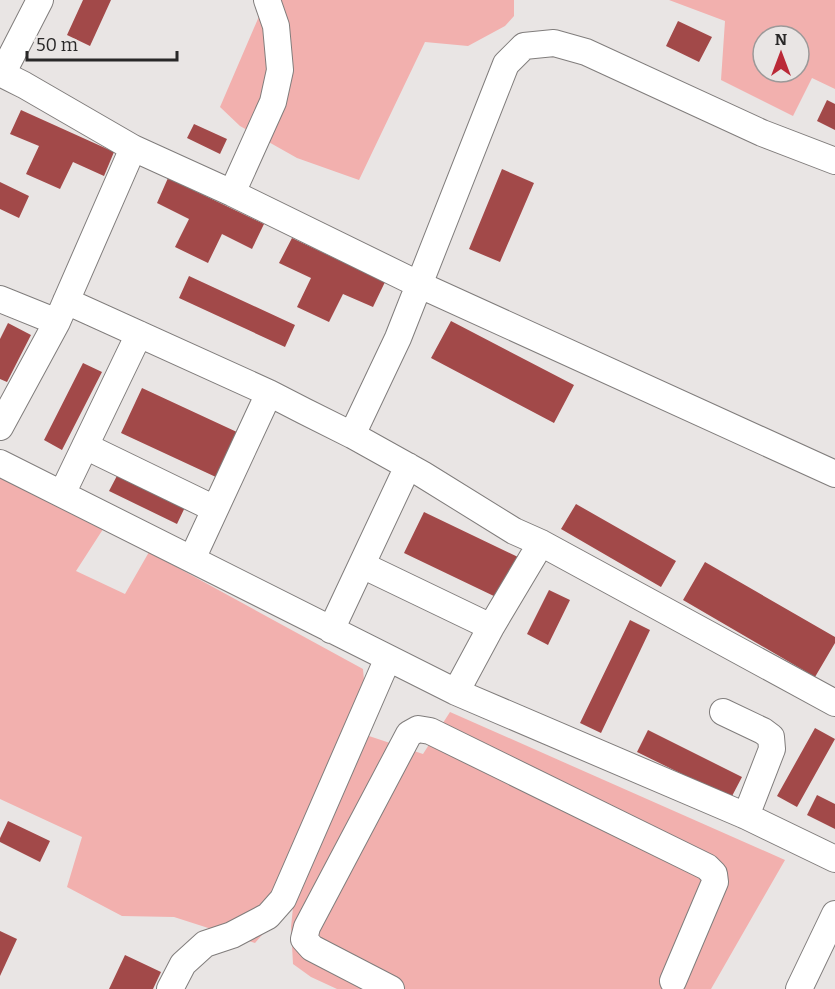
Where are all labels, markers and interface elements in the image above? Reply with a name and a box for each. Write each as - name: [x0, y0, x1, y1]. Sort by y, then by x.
- scale bar: [27, 24, 177, 62]
- north arrow: [751, 24, 811, 84]
- text: N: [775, 30, 787, 49]
- text: 50 m: [36, 34, 78, 56]

